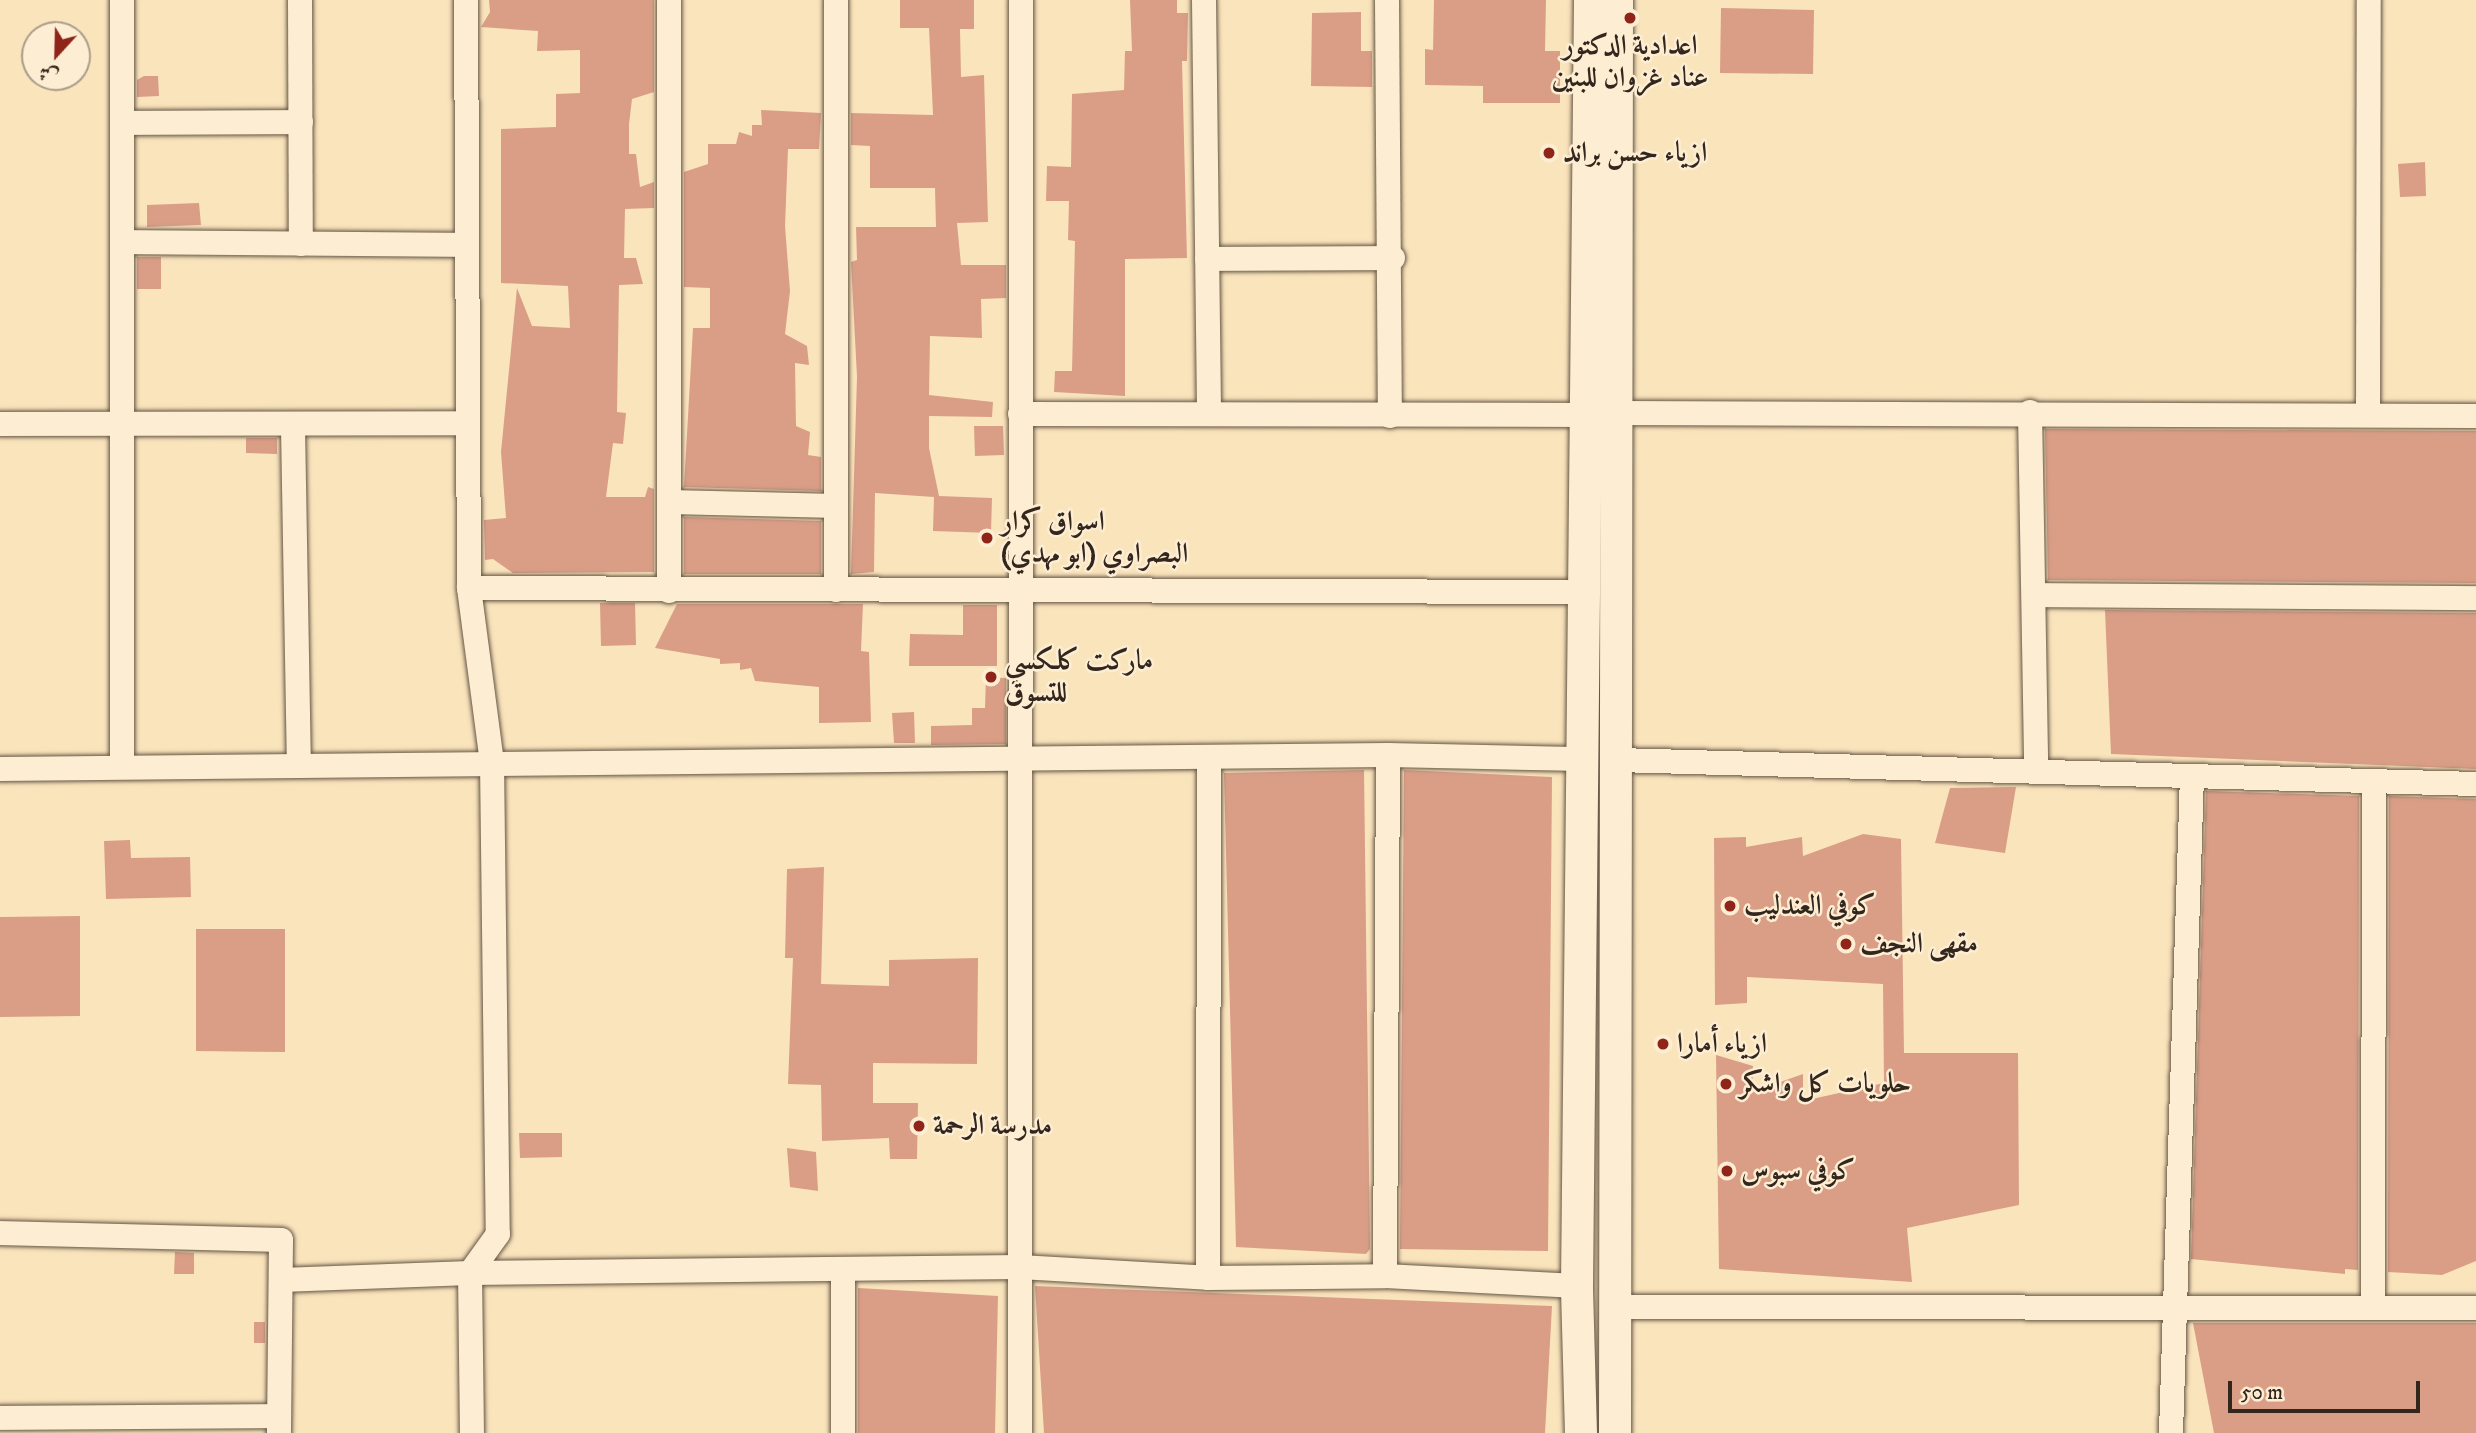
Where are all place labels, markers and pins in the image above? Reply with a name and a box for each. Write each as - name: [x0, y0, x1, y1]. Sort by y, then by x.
- marker: اعدادية الدكتور عناد غزوان للبنين: [1622, 10, 1638, 26]
- place label: اعدادية الدكتور عناد غزوان للبنين: [1552, 29, 1708, 95]
- place label: ازياء حسن براند: [1563, 136, 1707, 170]
- marker: ازياء حسن براند: [1541, 145, 1557, 161]
- place label: اسواق كرار البصراوي (ابو مهدي): [1001, 505, 1188, 571]
- marker: اسواق كرار البصراوي (ابو مهدي): [979, 530, 995, 546]
- place label: ماركت كلكسي للتسوق: [1005, 644, 1153, 710]
- marker: ماركت كلكسي للتسوق: [983, 669, 999, 685]
- place label: كوفي العندليب: [1744, 889, 1876, 923]
- marker: كوفي العندليب: [1722, 898, 1738, 914]
- place label: مقهى النجف: [1860, 927, 1978, 961]
- marker: مقهى النجف: [1838, 936, 1854, 952]
- place label: ازياء أمارا: [1677, 1027, 1767, 1061]
- marker: ازياء أمارا: [1655, 1036, 1671, 1052]
- place label: حلويات كل واشكر: [1740, 1067, 1911, 1101]
- marker: حلويات كل واشكر: [1718, 1076, 1734, 1092]
- place label: مدرسة الرحمة: [933, 1109, 1052, 1143]
- marker: مدرسة الرحمة: [911, 1118, 927, 1134]
- place label: كوفي سبوس: [1741, 1154, 1855, 1188]
- marker: كوفي سبوس: [1719, 1163, 1735, 1179]

